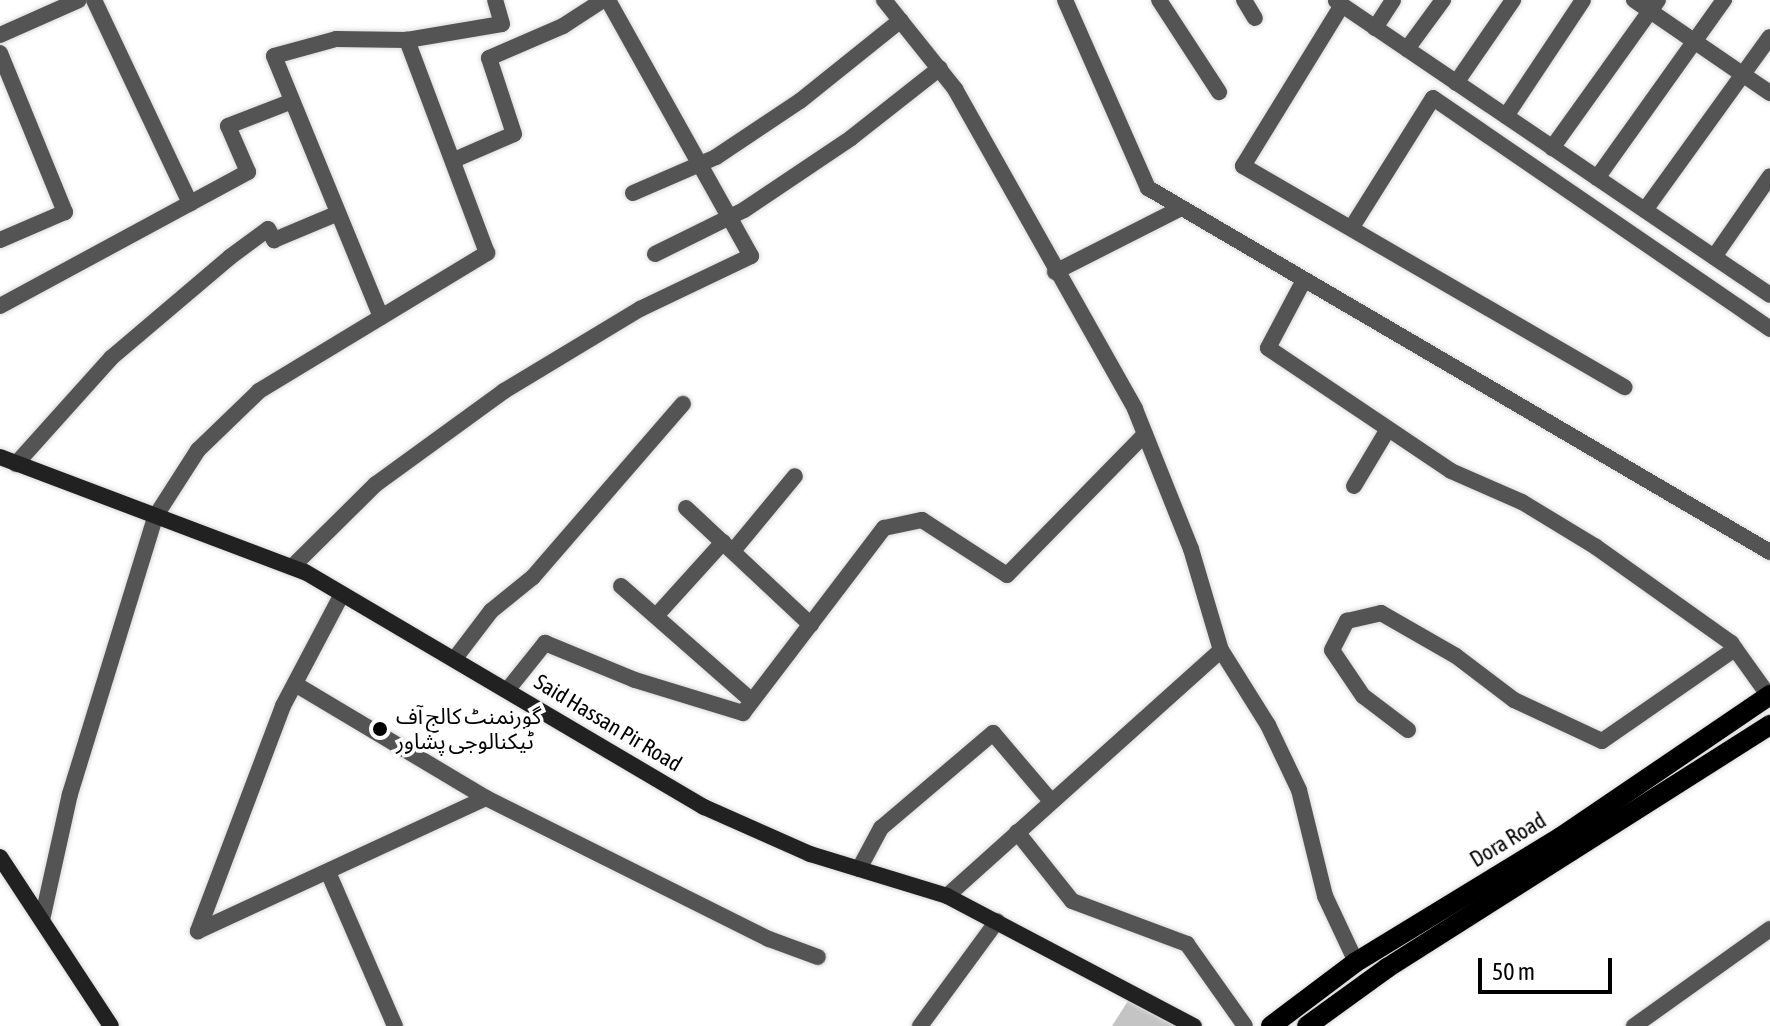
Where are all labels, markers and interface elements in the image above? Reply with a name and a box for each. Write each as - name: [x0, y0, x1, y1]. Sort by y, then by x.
- street label: Said Hassan Pir Road: [529, 669, 687, 777]
- place label: گورنمنٹ کالج آف ٹیکنالوجی پشاور: [396, 703, 541, 754]
- marker: گورنمنٹ کالج آف ٹیکنالوجی پشاور: [371, 720, 389, 738]
- street label: Dora Road: [1465, 807, 1551, 873]
- scale bar: [1482, 942, 1616, 992]
- text: 50 m: [1492, 958, 1535, 985]

